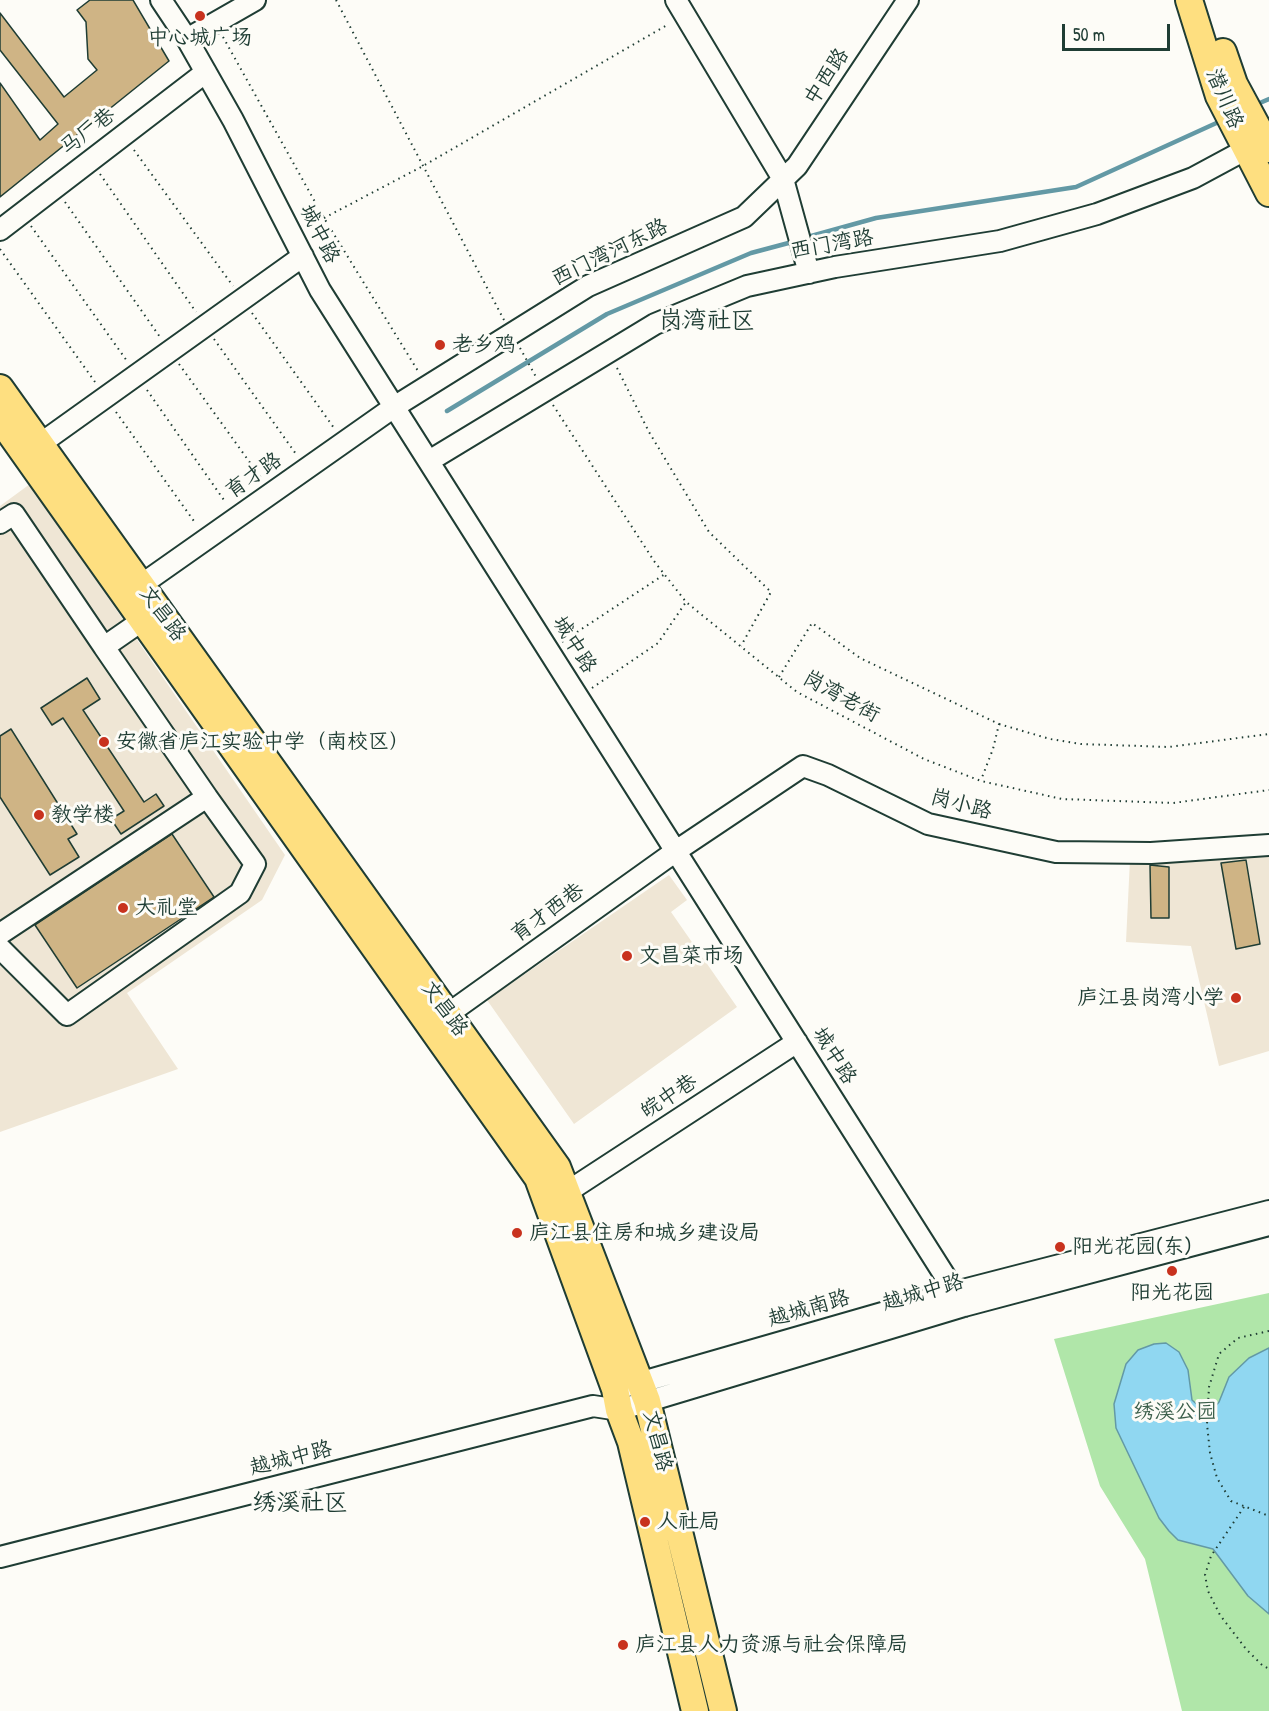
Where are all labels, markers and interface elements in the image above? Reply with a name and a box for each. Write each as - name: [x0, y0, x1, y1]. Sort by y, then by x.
- marker: 中心城广场: [193, 9, 207, 23]
- scale bar: [1065, 12, 1173, 50]
- text: 50 m: [1073, 22, 1105, 47]
- place label: 中心城广场: [148, 25, 252, 51]
- street label: 中西路: [799, 44, 855, 110]
- street label: 潜川路: [1200, 65, 1248, 133]
- street label: 马厂巷: [55, 103, 121, 161]
- street label: 城中路: [293, 200, 345, 268]
- street label: 西门湾河东路: [548, 214, 672, 292]
- street label: 西门湾路: [788, 225, 876, 265]
- district label: 岗湾社区: [659, 308, 755, 336]
- place label: 老乡鸡: [452, 332, 515, 358]
- marker: 老乡鸡: [433, 338, 447, 352]
- street label: 育才路: [221, 448, 287, 504]
- street label: 文昌路: [133, 581, 191, 647]
- street label: 城中路: [547, 612, 601, 678]
- street label: 岗湾老街: [798, 666, 884, 728]
- place label: 安徽省庐江实验中学（南校区）: [116, 729, 410, 755]
- marker: 安徽省庐江实验中学（南校区）: [97, 735, 111, 749]
- street label: 岗小路: [927, 785, 995, 825]
- place label: 教学楼: [51, 802, 114, 828]
- marker: 教学楼: [32, 808, 46, 822]
- street label: 育才西巷: [507, 878, 589, 948]
- place label: 大礼堂: [135, 895, 198, 921]
- marker: 大礼堂: [116, 901, 130, 915]
- place label: 文昌菜市场: [639, 943, 744, 969]
- marker: 文昌菜市场: [620, 949, 634, 963]
- street label: 文昌路: [415, 976, 473, 1042]
- place label: 庐江县岗湾小学: [1077, 985, 1224, 1011]
- marker: 庐江县岗湾小学: [1229, 991, 1243, 1005]
- street label: 城中路: [807, 1023, 861, 1089]
- street label: 皖中巷: [636, 1069, 702, 1125]
- place label: 庐江县住房和城乡建设局: [529, 1220, 760, 1246]
- marker: 庐江县住房和城乡建设局: [510, 1226, 524, 1240]
- place label: 阳光花园(东): [1072, 1234, 1192, 1260]
- marker: 阳光花园(东): [1053, 1240, 1067, 1254]
- marker: 阳光花园: [1165, 1264, 1179, 1278]
- street label: 越城中路: [879, 1269, 967, 1317]
- place label: 阳光花园: [1130, 1280, 1214, 1306]
- street label: 越城南路: [765, 1285, 853, 1333]
- park label: 绣溪公园: [1133, 1399, 1217, 1425]
- street label: 文昌路: [637, 1407, 677, 1475]
- street label: 越城中路: [247, 1437, 335, 1481]
- district label: 绣溪社区: [252, 1490, 348, 1518]
- place label: 人社局: [657, 1509, 720, 1535]
- marker: 人社局: [638, 1515, 652, 1529]
- place label: 庐江县人力资源与社会保障局: [635, 1632, 908, 1658]
- marker: 庐江县人力资源与社会保障局: [616, 1638, 630, 1652]

